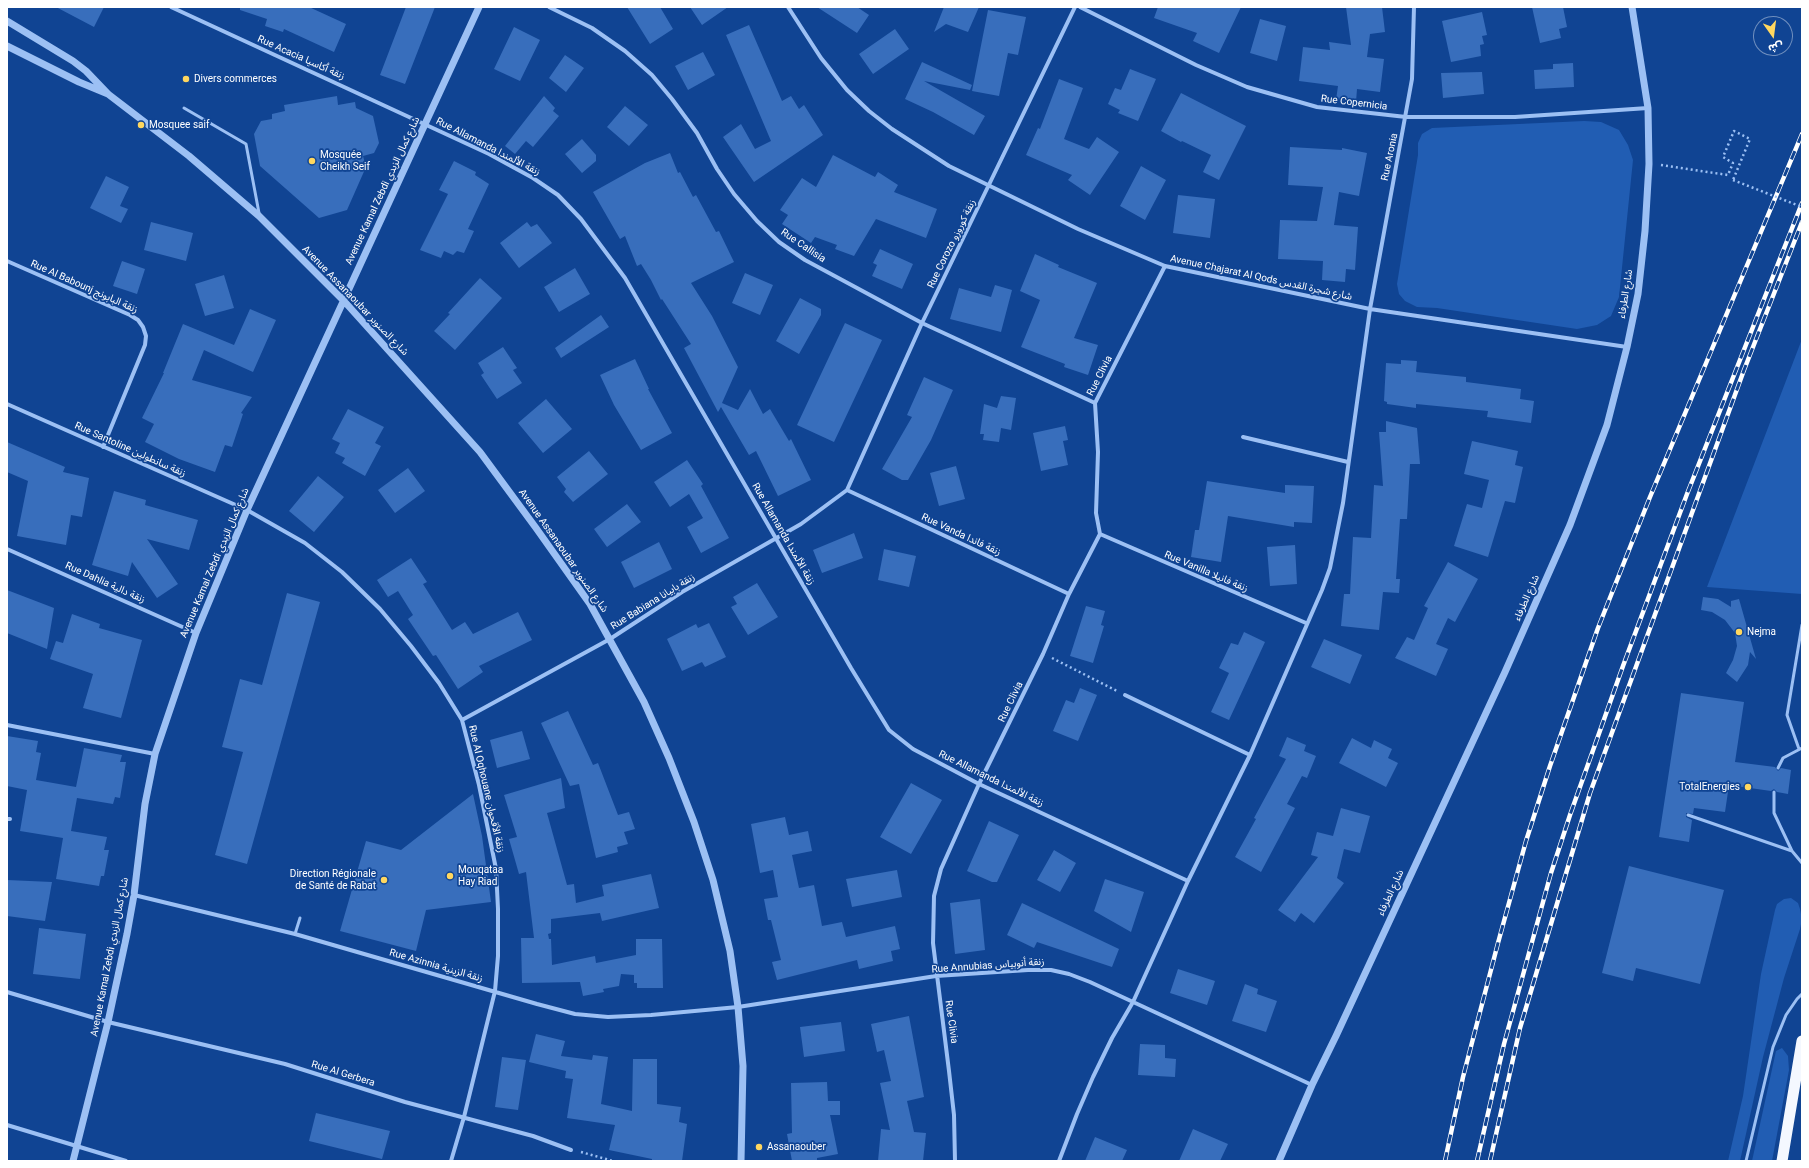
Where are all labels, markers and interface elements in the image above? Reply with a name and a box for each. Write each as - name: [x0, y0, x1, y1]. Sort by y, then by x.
- north arrow: [1753, 16, 1793, 56]
- street label: Rue Acacia زنقة أكاسيا: [255, 33, 347, 83]
- text: ش: [1767, 39, 1785, 55]
- place label: Divers commerces: [194, 73, 277, 85]
- marker: Divers commerces: [181, 74, 191, 84]
- street label: Rue Copernicia: [1320, 93, 1388, 113]
- street label: Avenue Kamal Zebdi شارع كمال الزبدي: [343, 115, 423, 267]
- street label: Rue Allamanda زنقة الألمندا: [434, 115, 542, 179]
- place label: Mosquee saif: [149, 119, 209, 131]
- marker: Mosquee saif: [136, 120, 146, 130]
- street label: Rue Aronia: [1379, 132, 1401, 182]
- place label: Mosquée Cheikh Seif: [320, 149, 370, 172]
- marker: Mosquée Cheikh Seif: [307, 156, 317, 166]
- street label: Rue Corozo زنقة كوروزو: [925, 198, 979, 290]
- street label: Rue Callisia: [778, 227, 828, 265]
- street label: Avenue Assanaoubar شارع الصنوبر: [299, 244, 411, 358]
- street label: Avenue Chajarat Al Qods شارع شجرة القدس: [1169, 253, 1353, 303]
- street label: Rue Al Babounj زنقة البابونج: [29, 258, 139, 316]
- street label: شارع الطرفاء: [1616, 269, 1636, 319]
- street label: Rue Clivia: [1085, 354, 1115, 398]
- street label: Rue Santoline زنقة سانطولين: [72, 420, 188, 480]
- street label: Rue Allamanda زنقة الألمندا: [749, 481, 817, 587]
- street label: Avenue Kamal Zebdi شارع كمال الزبدي: [178, 486, 252, 640]
- street label: Avenue Assanaoubar شارع الصنوبر: [516, 487, 610, 615]
- street label: Rue Vanda زنقة فاندا: [919, 511, 1003, 559]
- street label: Rue Vanilla زنقة فانيلا: [1162, 549, 1250, 595]
- street label: Rue Dahlia زنقة دالية: [63, 560, 147, 606]
- street label: Rue Babiana زنقة بابيانا: [609, 571, 697, 633]
- street label: شارع الطرفاء: [1512, 573, 1542, 623]
- place label: Nejma: [1747, 626, 1776, 638]
- marker: Nejma: [1734, 627, 1744, 637]
- street label: Rue Clivia: [996, 680, 1026, 724]
- street label: Rue Al Oqhouane زنقة الأقحوان: [466, 724, 506, 854]
- street label: Rue Allamanda زنقة الألمندا: [936, 748, 1046, 810]
- place label: TotalEnergies: [1679, 781, 1740, 793]
- marker: TotalEnergies: [1743, 782, 1753, 792]
- place label: Mouqataa Hay Riad: [458, 864, 503, 888]
- place label: Direction Régionale de Santé de Rabat: [290, 868, 376, 892]
- street label: شارع الطرفاء: [1375, 868, 1407, 918]
- marker: Mouqataa Hay Riad: [445, 871, 455, 881]
- marker: Direction Régionale de Santé de Rabat: [379, 875, 389, 885]
- street label: Avenue Kamal Zebdi شارع كمال الزبدي: [89, 876, 131, 1038]
- street label: Rue Azinnia زنقة الزينية: [388, 947, 484, 985]
- street label: Rue Annubias زنقة أنوبياس: [931, 956, 1045, 976]
- street label: Rue Clivia: [942, 1000, 960, 1044]
- street label: Rue Al Gerbera: [310, 1059, 376, 1089]
- place label: Assanaouber: [767, 1141, 826, 1153]
- marker: Assanaouber: [754, 1142, 764, 1152]

